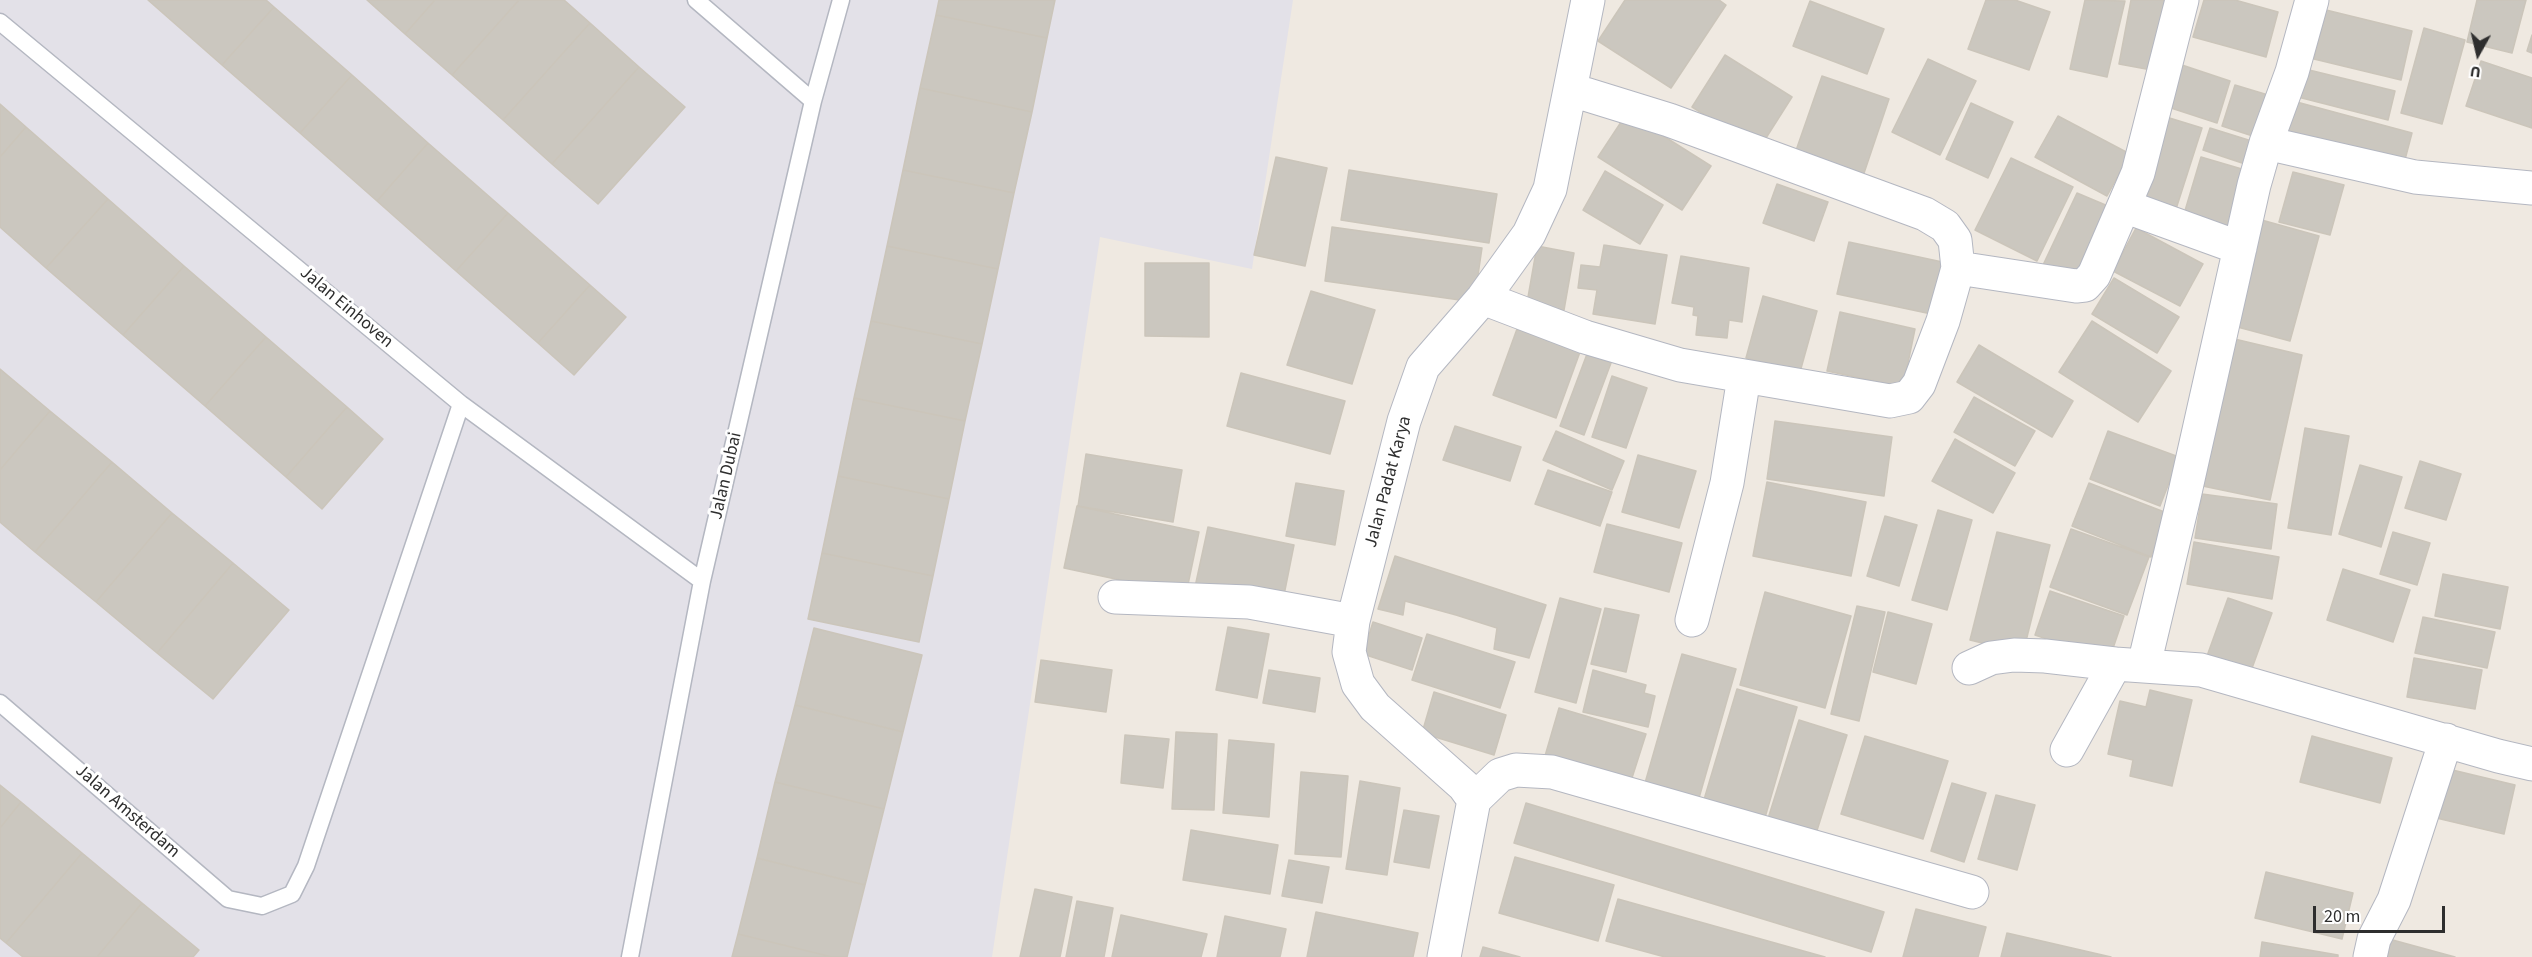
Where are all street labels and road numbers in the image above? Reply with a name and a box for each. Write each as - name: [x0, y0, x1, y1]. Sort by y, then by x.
- street label: Jalan Einhoven: [295, 263, 397, 353]
- street label: Jalan Padat Karya: [1361, 414, 1417, 550]
- street label: Jalan Dubai: [706, 430, 748, 522]
- street label: Jalan Amsterdam: [70, 761, 184, 863]

